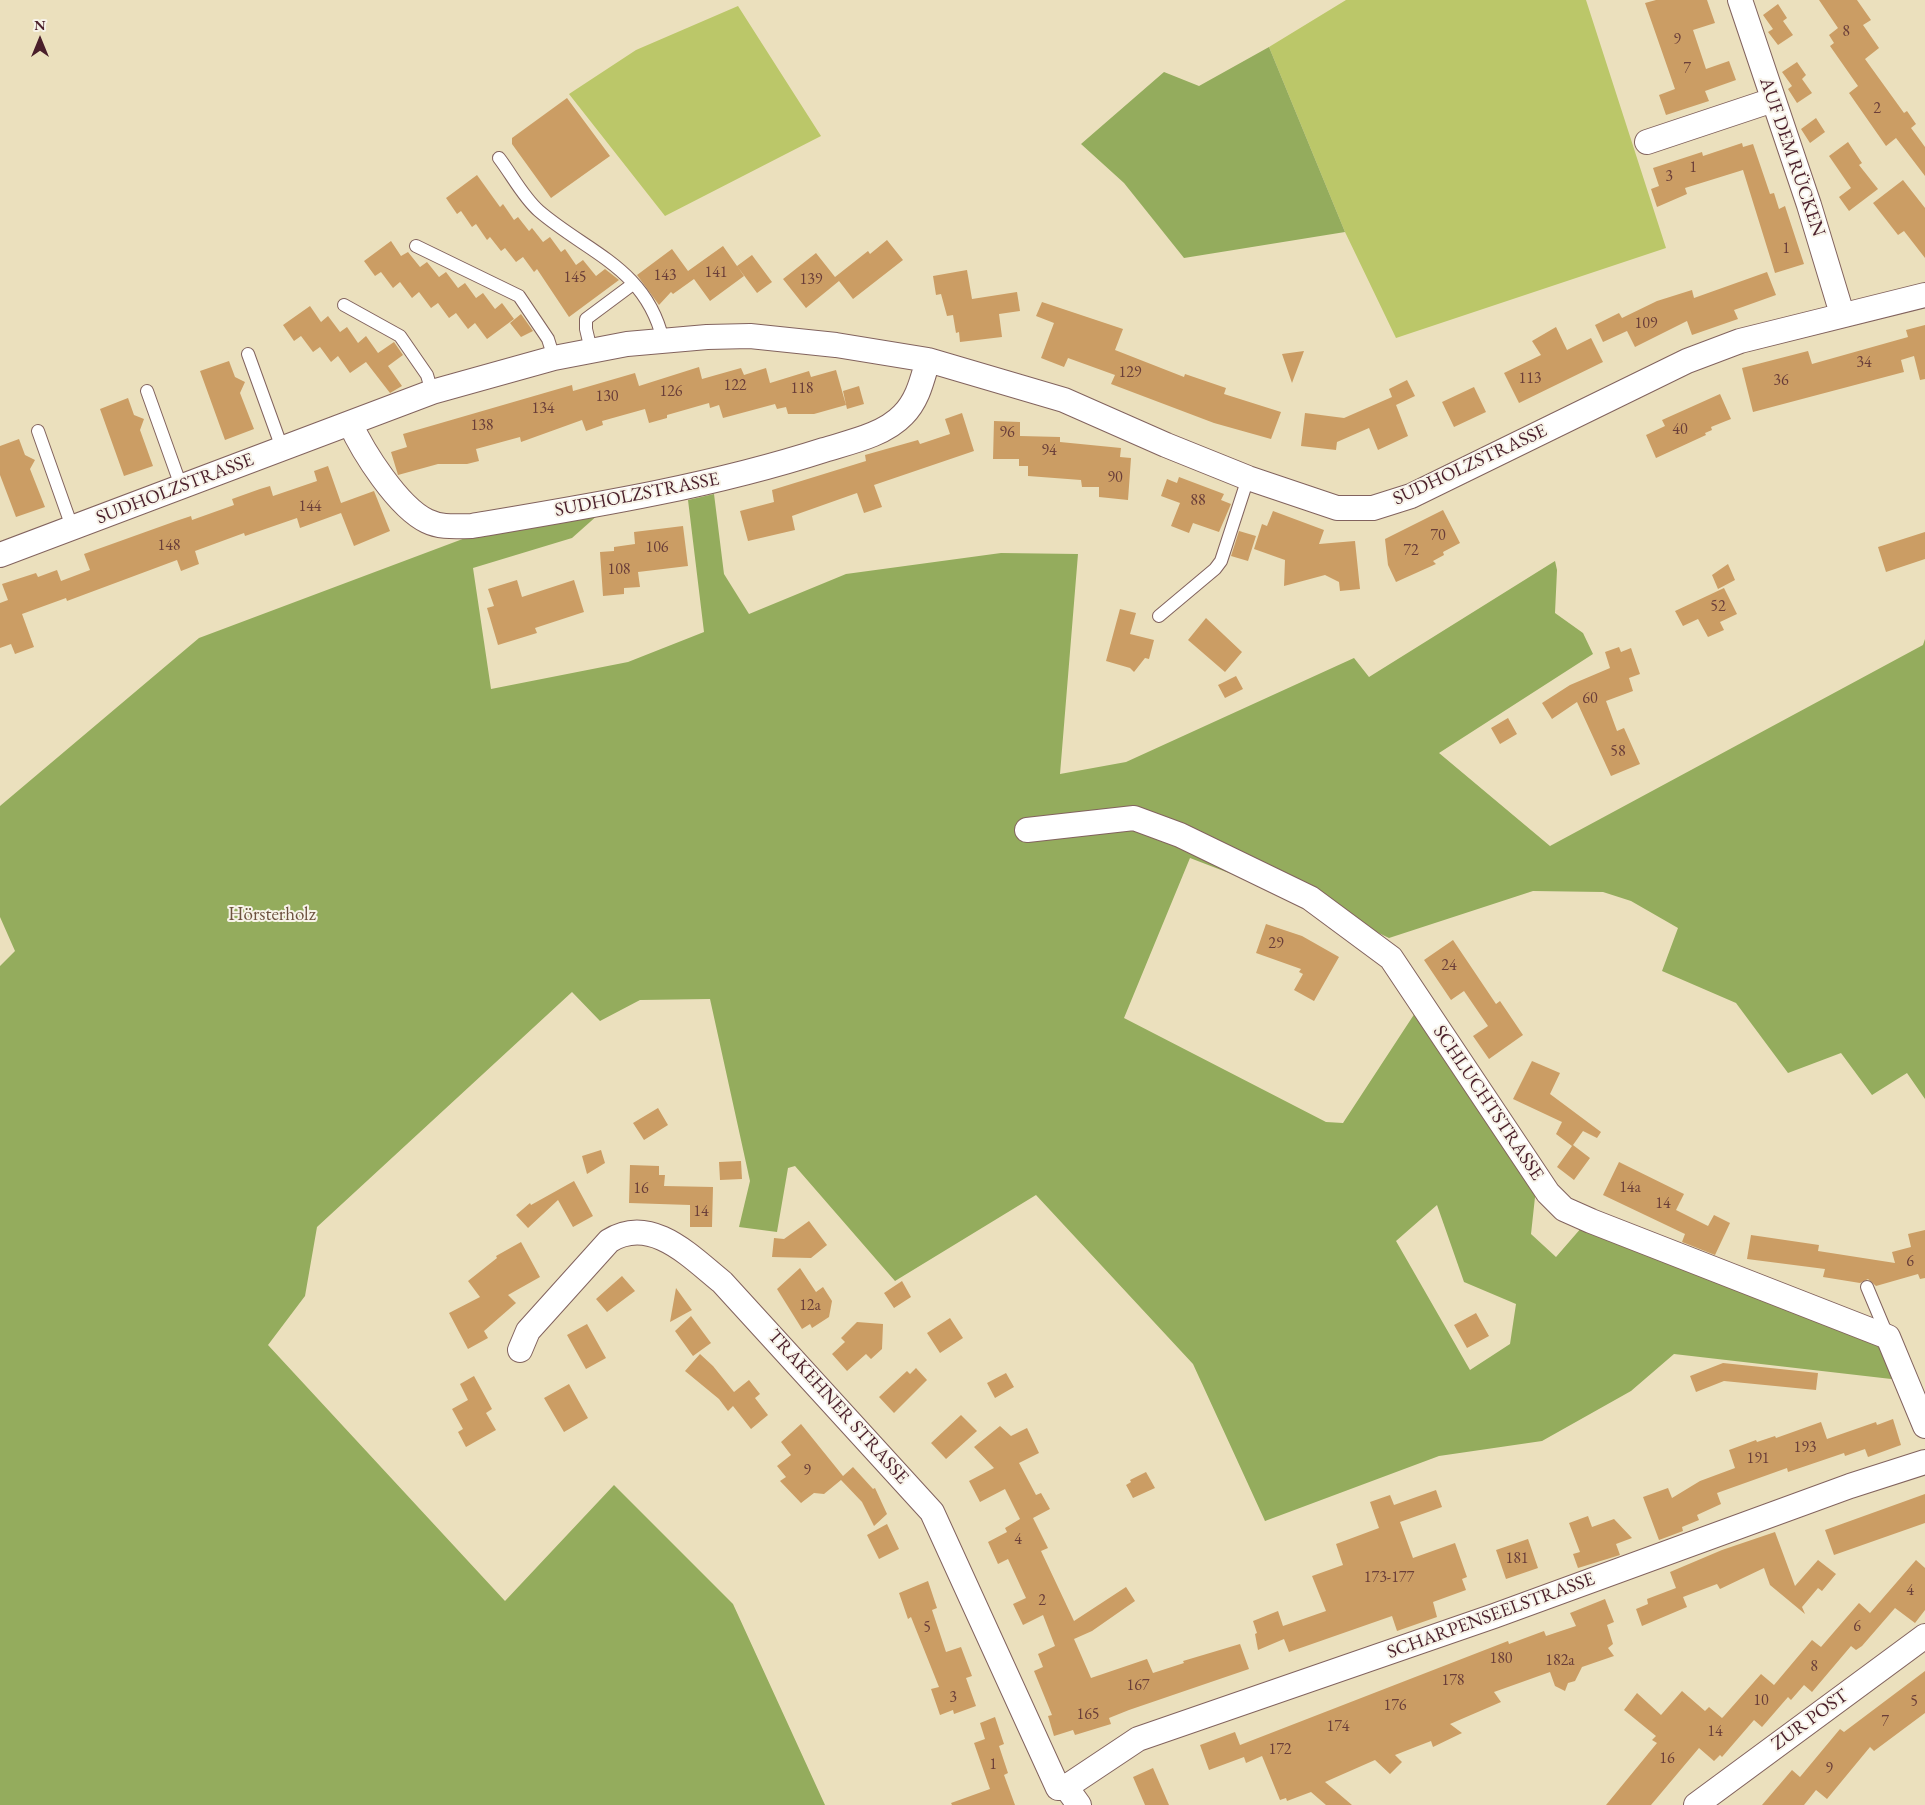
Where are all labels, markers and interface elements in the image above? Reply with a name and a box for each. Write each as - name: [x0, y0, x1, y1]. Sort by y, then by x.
- north arrow: [15, 15, 65, 65]
- text: N: [34, 16, 46, 34]
- house number: 8: [1842, 22, 1850, 42]
- house number: 9: [1673, 30, 1681, 50]
- house number: 7: [1683, 59, 1691, 79]
- street label: AUF DEM RÜCKEN: [1754, 75, 1830, 239]
- house number: 2: [1873, 99, 1881, 119]
- house number: 1: [1689, 158, 1697, 178]
- house number: 3: [1665, 167, 1673, 187]
- house number: 1: [1782, 239, 1790, 259]
- house number: 141: [704, 263, 728, 283]
- house number: 143: [653, 266, 677, 286]
- house number: 145: [563, 268, 587, 288]
- house number: 139: [799, 270, 823, 290]
- house number: 109: [1634, 314, 1658, 334]
- house number: 34: [1856, 353, 1872, 373]
- house number: 129: [1118, 363, 1142, 383]
- house number: 113: [1518, 369, 1542, 389]
- house number: 36: [1773, 371, 1789, 391]
- house number: 122: [723, 376, 747, 396]
- house number: 118: [790, 379, 814, 399]
- house number: 126: [659, 382, 683, 402]
- house number: 130: [595, 387, 619, 407]
- house number: 134: [531, 399, 555, 419]
- house number: 138: [470, 416, 494, 436]
- street label: SUDHOLZSTRASSE: [1389, 419, 1551, 511]
- house number: 40: [1672, 420, 1688, 440]
- house number: 96: [999, 423, 1015, 443]
- house number: 94: [1041, 441, 1057, 461]
- street label: SUDHOLZSTRASSE: [93, 448, 257, 530]
- street label: SUDHOLZSTRASSE: [553, 468, 721, 522]
- house number: 90: [1107, 468, 1123, 488]
- house number: 88: [1190, 491, 1206, 511]
- house number: 144: [298, 497, 322, 517]
- house number: 70: [1430, 526, 1446, 546]
- house number: 148: [157, 536, 181, 556]
- house number: 106: [645, 538, 669, 558]
- house number: 72: [1403, 541, 1419, 561]
- house number: 108: [607, 560, 631, 580]
- house number: 52: [1710, 597, 1726, 617]
- house number: 60: [1582, 689, 1598, 709]
- house number: 58: [1610, 742, 1626, 762]
- park label: Hörsterholz: [228, 904, 316, 926]
- house number: 29: [1268, 934, 1284, 954]
- house number: 24: [1441, 956, 1457, 976]
- street label: SCHLUCHTSTRASSE: [1428, 1021, 1548, 1185]
- house number: 14a: [1619, 1178, 1641, 1198]
- house number: 16: [633, 1179, 649, 1199]
- house number: 14: [1655, 1194, 1671, 1214]
- house number: 14: [693, 1202, 709, 1222]
- house number: 6: [1906, 1252, 1914, 1272]
- house number: 12a: [799, 1296, 821, 1316]
- street label: TRAKEHNER STRASSE: [763, 1325, 913, 1489]
- house number: 193: [1793, 1438, 1817, 1458]
- house number: 191: [1746, 1449, 1770, 1469]
- house number: 9: [803, 1461, 811, 1481]
- house number: 4: [1014, 1530, 1022, 1550]
- house number: 181: [1505, 1549, 1529, 1569]
- house number: 173-177: [1364, 1568, 1414, 1588]
- street label: SCHARPENSEELSTRASSE: [1384, 1568, 1598, 1664]
- house number: 4: [1906, 1581, 1914, 1601]
- house number: 2: [1038, 1591, 1046, 1611]
- house number: 6: [1853, 1617, 1861, 1637]
- house number: 5: [923, 1618, 931, 1638]
- house number: 180: [1489, 1649, 1513, 1669]
- house number: 182a: [1545, 1651, 1575, 1671]
- house number: 8: [1810, 1657, 1818, 1677]
- house number: 178: [1441, 1671, 1465, 1691]
- house number: 167: [1126, 1676, 1150, 1696]
- street label: ZUR POST: [1767, 1685, 1853, 1755]
- house number: 3: [949, 1688, 957, 1708]
- house number: 10: [1753, 1691, 1769, 1711]
- house number: 5: [1910, 1692, 1918, 1712]
- house number: 176: [1383, 1696, 1407, 1716]
- house number: 165: [1076, 1705, 1100, 1725]
- house number: 7: [1881, 1712, 1889, 1732]
- house number: 174: [1326, 1717, 1350, 1737]
- house number: 14: [1707, 1722, 1723, 1742]
- house number: 172: [1268, 1740, 1292, 1760]
- house number: 16: [1659, 1749, 1675, 1769]
- house number: 1: [989, 1755, 997, 1775]
- house number: 9: [1825, 1759, 1833, 1779]

